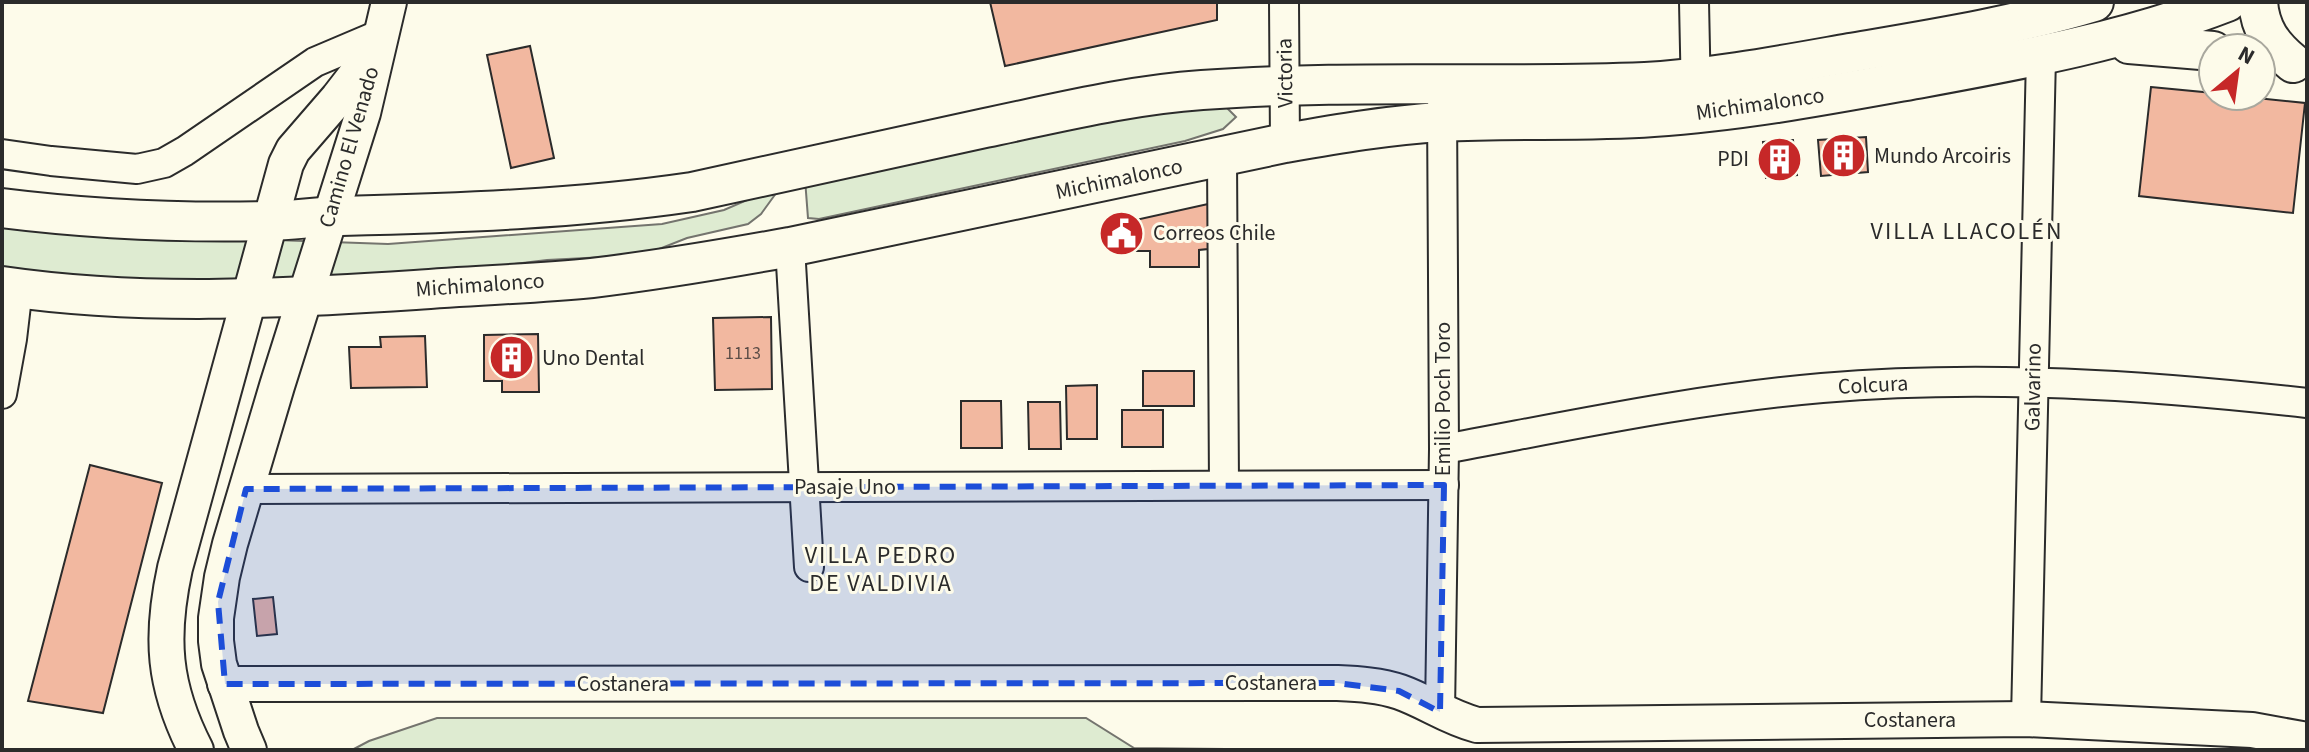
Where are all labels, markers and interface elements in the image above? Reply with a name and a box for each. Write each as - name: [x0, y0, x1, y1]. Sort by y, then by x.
- north arrow: [2197, 32, 2277, 112]
- street label: Victoria: [1268, 38, 1302, 108]
- text: N: [2232, 38, 2260, 73]
- street label: Camino El Venado: [311, 63, 387, 231]
- street label: Michimalonco: [1694, 79, 1826, 129]
- building icon: Mundo Arcoiris: [1819, 132, 1867, 180]
- building icon: PDI: [1756, 135, 1804, 183]
- place label: Mundo Arcoiris: [1874, 140, 2011, 172]
- place label: PDI: [1717, 143, 1749, 175]
- street label: Michimalonco: [1052, 150, 1186, 208]
- public building icon: Correos Chile: [1098, 209, 1146, 257]
- district label: VILLA LLACOLÉN: [1871, 214, 2063, 249]
- place label: Correos Chile: [1153, 217, 1275, 249]
- street label: Michimalonco: [414, 265, 546, 305]
- street label: Emilio Poch Toro: [1427, 322, 1459, 476]
- building icon: Uno Dental: [487, 334, 535, 382]
- house number: 1113: [725, 341, 761, 366]
- place label: Uno Dental: [542, 342, 645, 374]
- street label: Galvarino: [2016, 343, 2050, 431]
- street label: Colcura: [1837, 367, 1909, 403]
- street label: Pasaje Uno: [794, 471, 896, 503]
- district label: VILLA PEDRO DE VALDIVIA: [805, 538, 957, 601]
- street label: Costanera: [1225, 667, 1317, 699]
- street label: Costanera: [577, 668, 669, 700]
- street label: Costanera: [1864, 704, 1956, 736]

